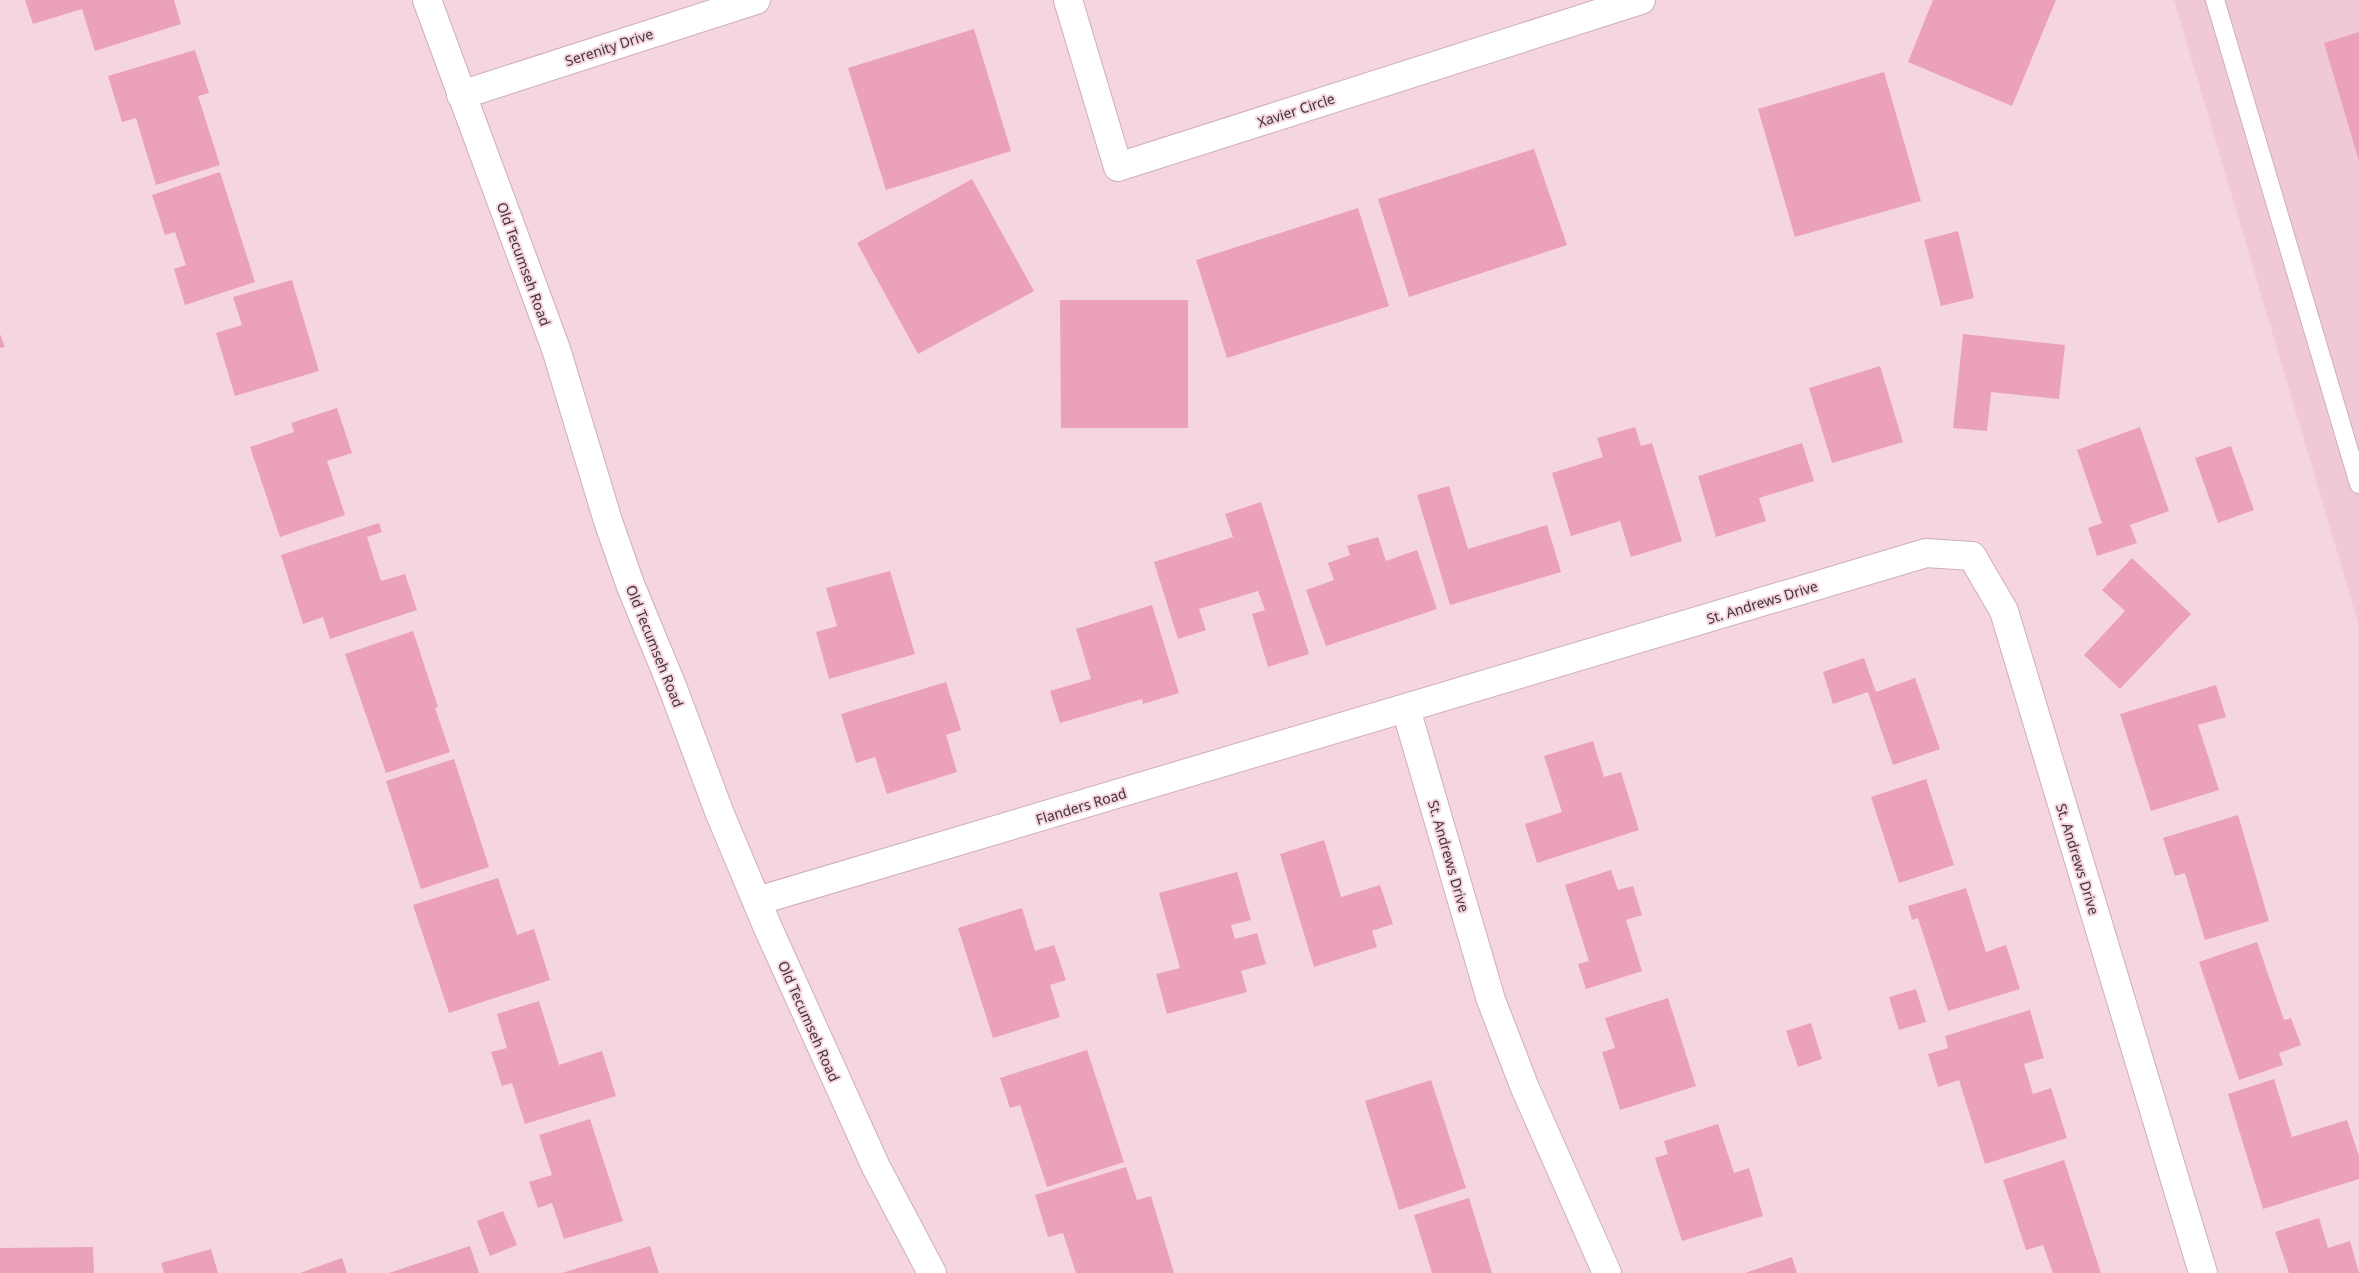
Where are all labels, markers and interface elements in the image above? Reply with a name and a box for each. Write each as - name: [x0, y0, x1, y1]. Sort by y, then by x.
- street label: Serenity Drive: [562, 24, 656, 70]
- street label: Xavier Circle: [1255, 89, 1337, 131]
- street label: Old Tecumseh Road: [493, 199, 555, 329]
- street label: St. Andrews Drive: [1704, 576, 1820, 628]
- street label: Old Tecumseh Road: [622, 582, 688, 710]
- street label: Flanders Road: [1033, 783, 1129, 829]
- street label: St. Andrews Drive: [1424, 798, 1474, 914]
- street label: St. Andrews Drive: [2052, 801, 2104, 917]
- street label: Old Tecumseh Road: [774, 958, 844, 1084]

